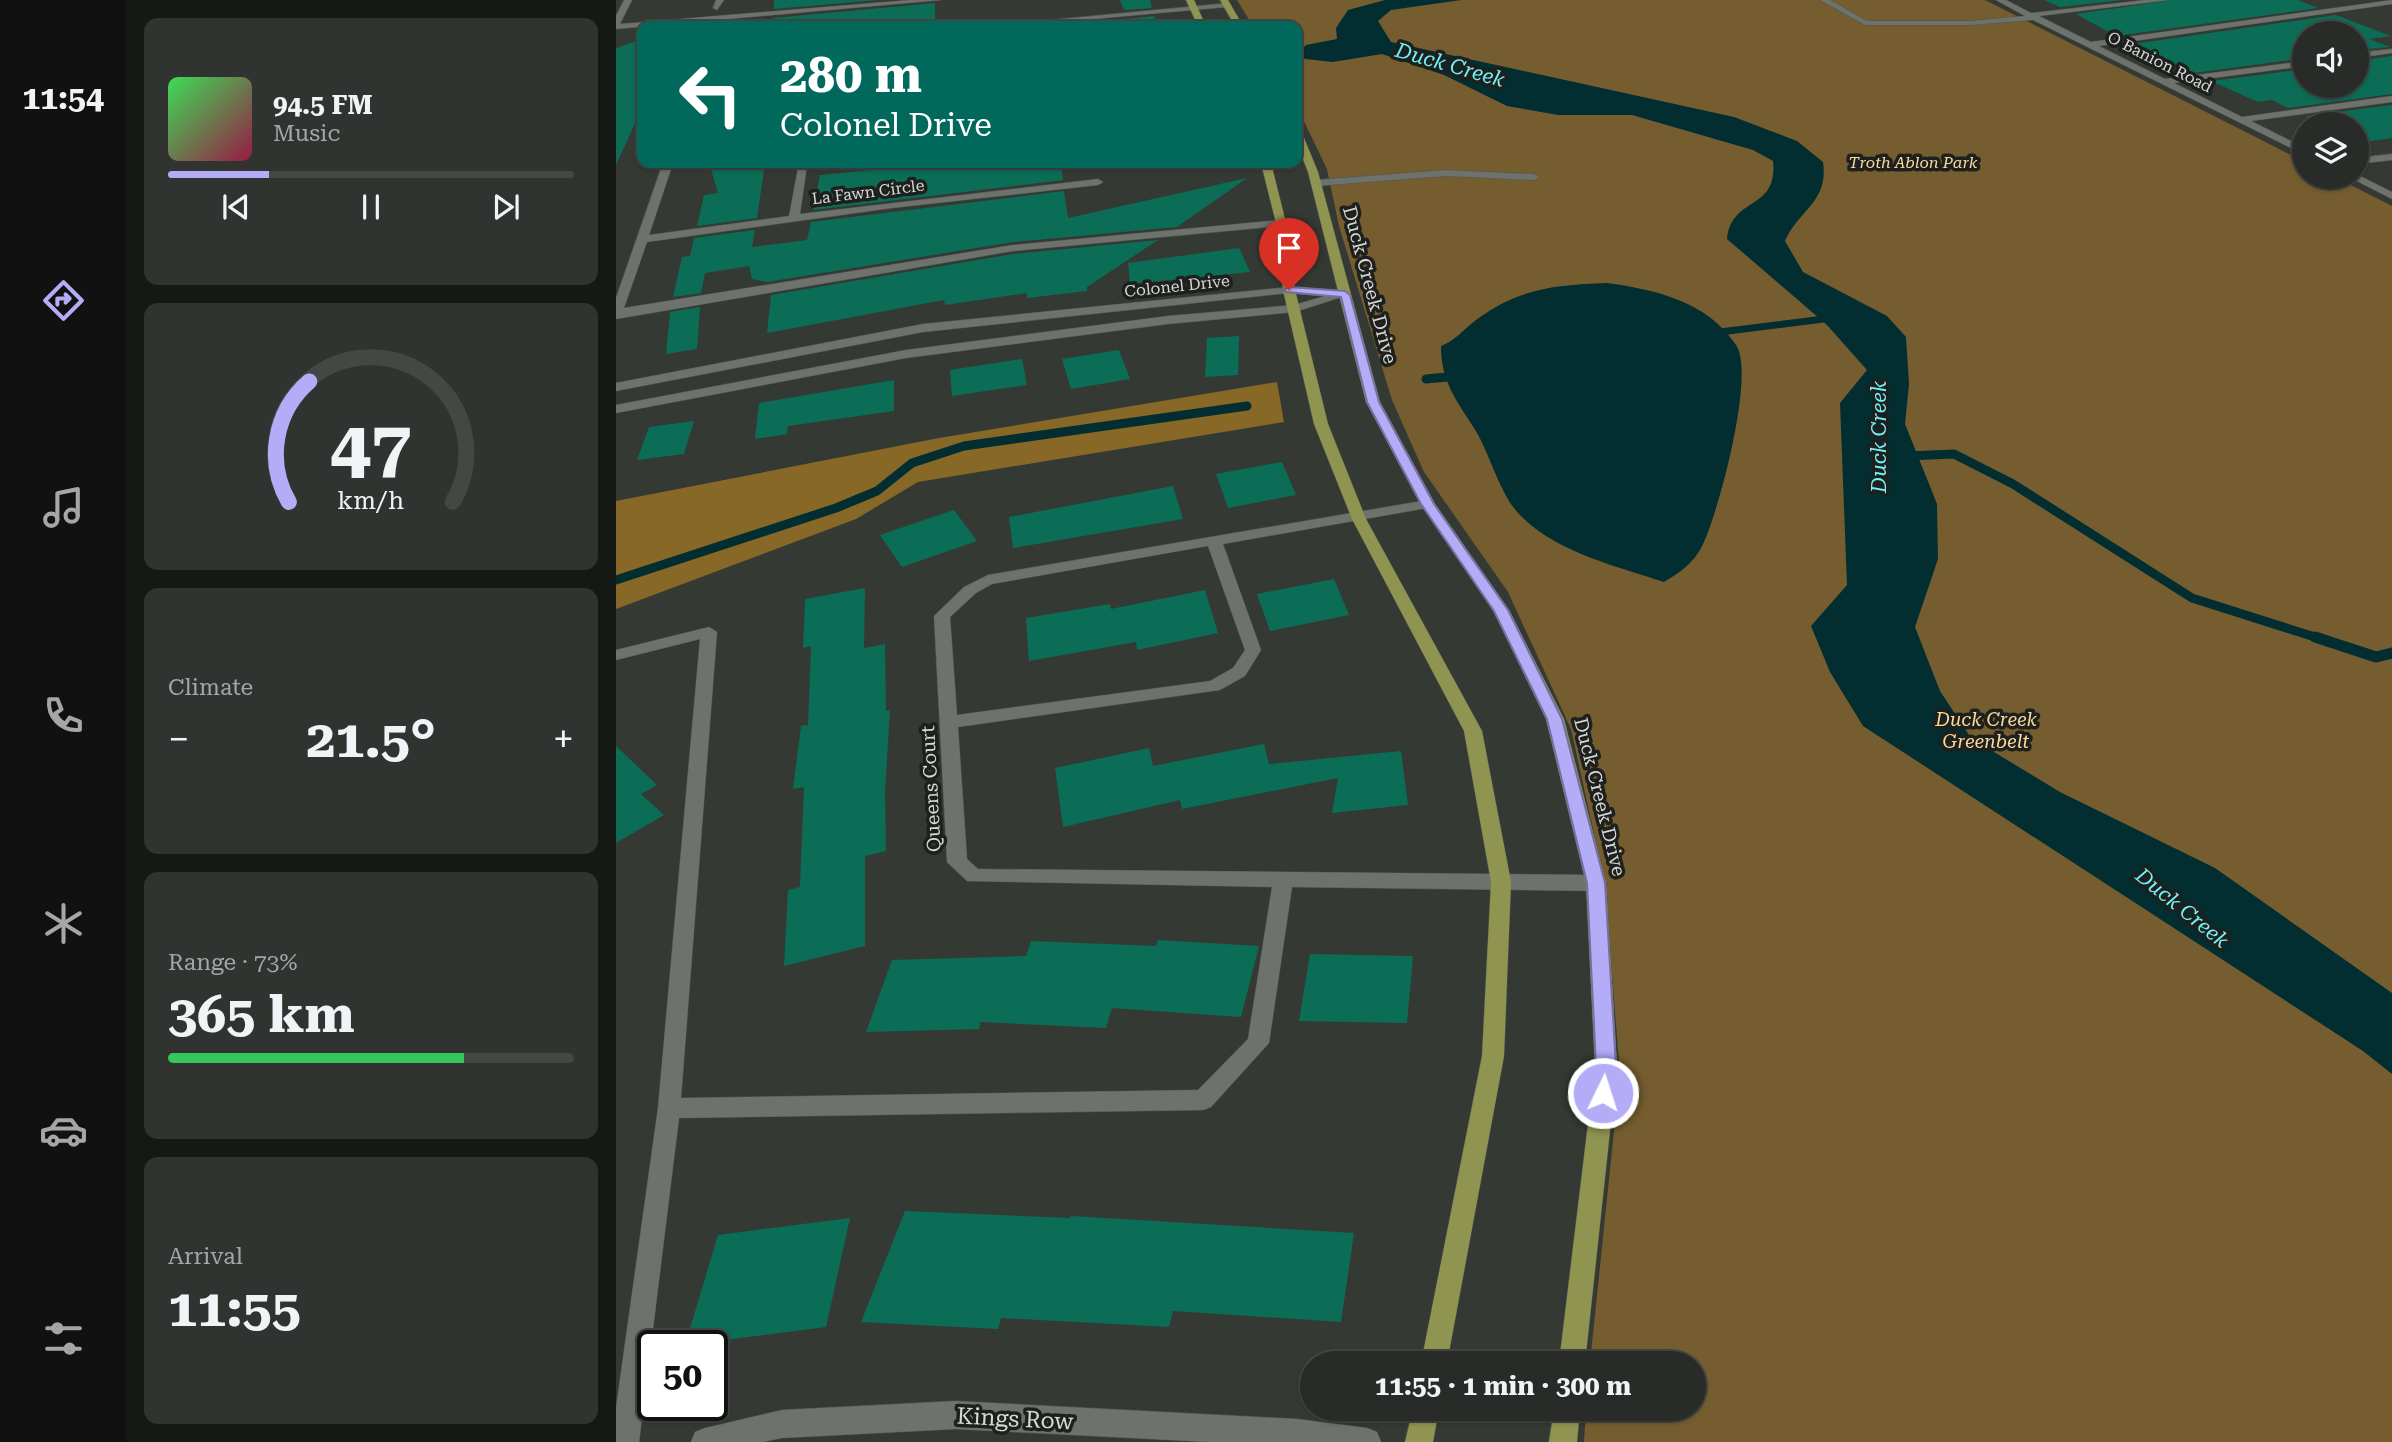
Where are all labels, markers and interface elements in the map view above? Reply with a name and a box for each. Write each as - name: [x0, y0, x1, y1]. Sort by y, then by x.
- map controls: [2292, 21, 2369, 189]
- button: sound: [2292, 21, 2369, 98]
- street label: O Banion Road: [2104, 27, 2216, 97]
- water label: Duck Creek: [1392, 38, 1508, 92]
- text: 280 m: [780, 47, 922, 104]
- icon: left: [665, 49, 756, 140]
- text: 11:54: [22, 79, 104, 117]
- text: 94.5 FM: [273, 90, 373, 120]
- text: Colonel Drive: [780, 106, 992, 144]
- button: layers: [2292, 112, 2369, 189]
- text: Music: [273, 120, 340, 147]
- park label: Troth Ablon Park: [1849, 153, 1978, 172]
- street label: La Fawn Circle: [811, 176, 926, 208]
- icon: previous: [217, 188, 255, 226]
- icon: pause: [352, 188, 390, 226]
- icon: next: [487, 188, 525, 226]
- street label: Duck Creek Drive: [1338, 203, 1402, 367]
- pin: [1259, 218, 1319, 290]
- icon: arrive: [1270, 229, 1308, 267]
- street label: Colonel Drive: [1123, 271, 1231, 301]
- icon: directions: [39, 276, 88, 325]
- water label: Duck Creek: [1867, 380, 1891, 494]
- text: 47: [330, 406, 412, 491]
- icon: music: [39, 483, 88, 532]
- text: km/h: [338, 486, 404, 515]
- text: Climate: [168, 674, 253, 701]
- icon: phone: [39, 691, 88, 740]
- park label: Duck Creek Greenbelt: [1934, 708, 2038, 753]
- text: 21.5°: [306, 709, 436, 770]
- street label: Duck Creek Drive: [1569, 715, 1631, 879]
- text: −: [168, 717, 189, 761]
- text: +: [553, 717, 574, 761]
- street label: Queens Court: [916, 725, 946, 853]
- water label: Duck Creek: [2130, 863, 2234, 953]
- icon: climate: [39, 899, 88, 948]
- text: Range · 73%: [168, 949, 297, 976]
- text: 365 km: [168, 984, 355, 1045]
- position arrow: [1566, 1056, 1640, 1130]
- icon: car: [39, 1106, 88, 1155]
- text: Arrival: [168, 1243, 243, 1270]
- text: 11:55: [168, 1278, 301, 1339]
- icon: filters: [39, 1314, 88, 1363]
- speed limit sign: 50: [637, 1330, 728, 1421]
- text: 11:55 · 1 min · 300 m: [1375, 1371, 1631, 1401]
- street label: Kings Row: [956, 1402, 1074, 1436]

